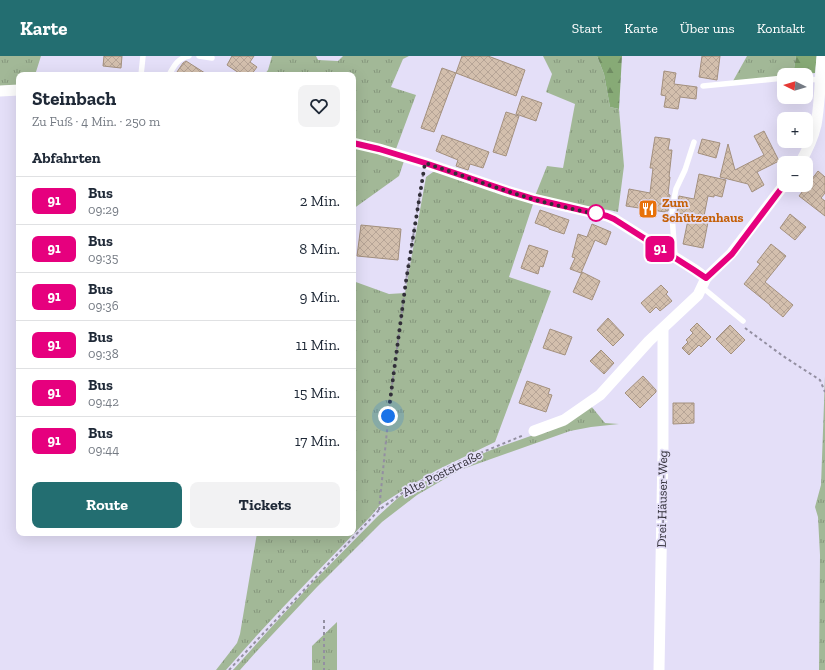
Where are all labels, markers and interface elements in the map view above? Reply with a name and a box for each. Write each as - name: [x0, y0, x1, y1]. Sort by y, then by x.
- text: Karte: [20, 17, 68, 40]
- text: Start: [572, 20, 602, 37]
- text: Karte: [624, 20, 658, 37]
- text: Über uns: [680, 20, 735, 37]
- text: Kontakt: [757, 20, 805, 37]
- north arrow: [777, 68, 813, 104]
- map controls: [777, 68, 813, 192]
- button: heart: [298, 85, 340, 127]
- text: Steinbach: [32, 87, 116, 110]
- button: +: [777, 112, 813, 148]
- text: Zu Fuß · 4 Min. · 250 m: [32, 114, 160, 129]
- text: Abfahrten: [32, 149, 101, 167]
- button: −: [777, 156, 813, 192]
- text: Bus: [88, 184, 113, 202]
- text: 91: [47, 192, 61, 209]
- text: 2 Min.: [300, 192, 340, 210]
- place label: Zum Schützenhaus: [662, 195, 744, 225]
- restaurant icon: Zum Schützenhaus: [637, 198, 659, 220]
- text: 09:29: [88, 202, 119, 217]
- unlabelled marker: [587, 204, 605, 222]
- text: Bus: [88, 232, 113, 250]
- line badge: 91: [642, 236, 678, 262]
- text: 91: [47, 240, 61, 257]
- text: 8 Min.: [299, 240, 340, 258]
- text: 91: [653, 240, 667, 257]
- text: 09:35: [88, 250, 118, 265]
- text: Bus: [88, 280, 113, 298]
- text: 91: [47, 288, 61, 305]
- text: 9 Min.: [299, 288, 340, 306]
- text: 09:36: [88, 298, 119, 313]
- text: Bus: [88, 328, 113, 346]
- text: 91: [47, 336, 61, 353]
- text: 11 Min.: [296, 336, 340, 354]
- text: 09:38: [88, 346, 119, 361]
- text: Bus: [88, 376, 113, 394]
- text: 91: [47, 384, 61, 401]
- text: 15 Min.: [294, 384, 340, 402]
- text: 09:42: [88, 394, 119, 409]
- your location: [378, 406, 398, 426]
- text: Bus: [88, 424, 113, 442]
- text: 91: [47, 432, 61, 449]
- text: 17 Min.: [295, 432, 340, 450]
- text: 09:44: [88, 442, 119, 457]
- street label: Alte Poststraße: [400, 447, 484, 499]
- street label: Drei-Häuser-Weg: [654, 450, 670, 548]
- button: Route: [32, 482, 182, 528]
- button: Tickets: [190, 482, 340, 528]

